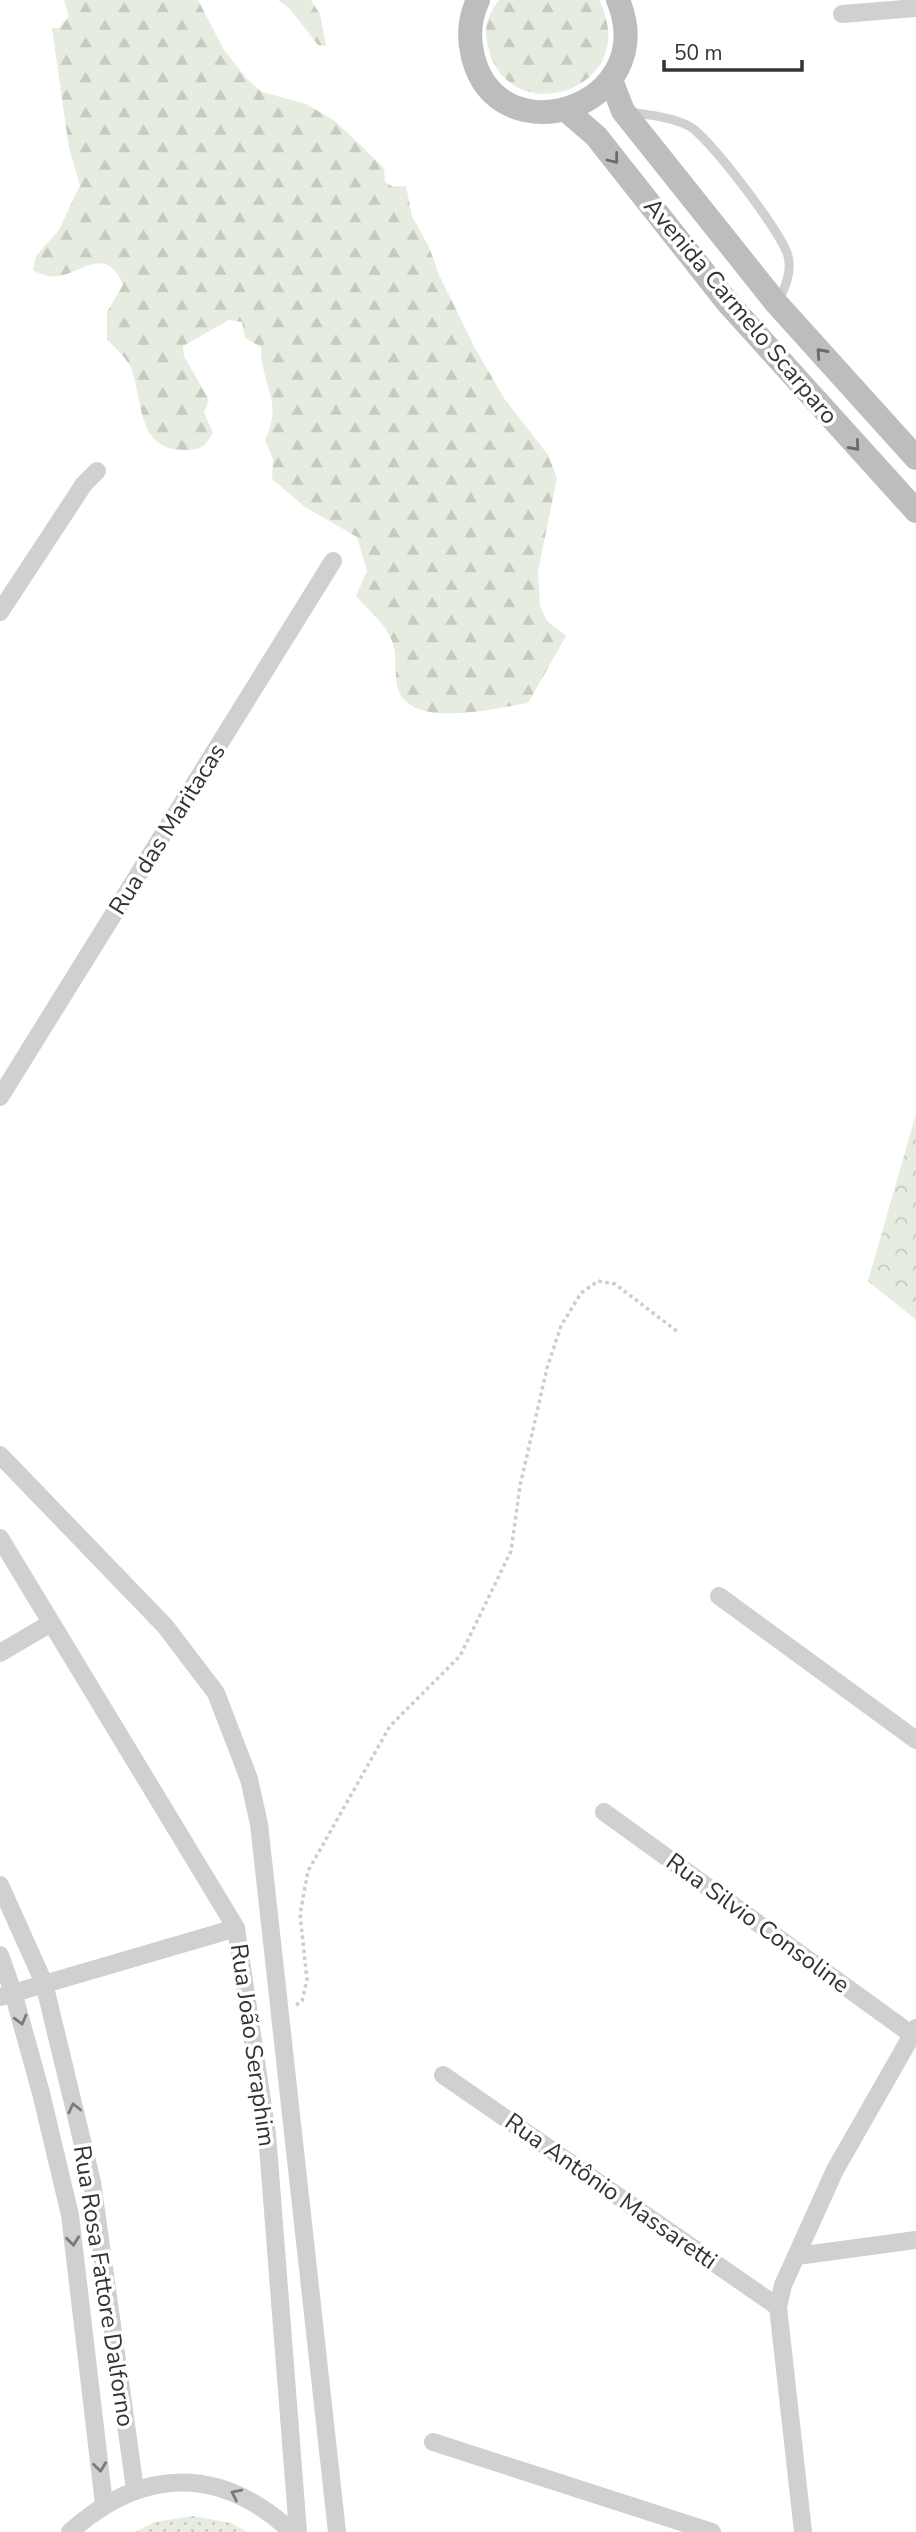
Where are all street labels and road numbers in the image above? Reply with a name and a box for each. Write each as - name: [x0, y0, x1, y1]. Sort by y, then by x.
- street label: Avenida Carmelo Scarparo: [637, 191, 845, 431]
- street label: Rua das Maritacas: [101, 737, 233, 921]
- street label: Rua Silvio Consoline: [660, 1846, 856, 2000]
- street label: Rua João Seraphim: [223, 1942, 283, 2148]
- street label: Rua Antônio Massaretti: [499, 2106, 723, 2276]
- street label: Rua Rosa Fattore Dalforno: [66, 2143, 142, 2429]

